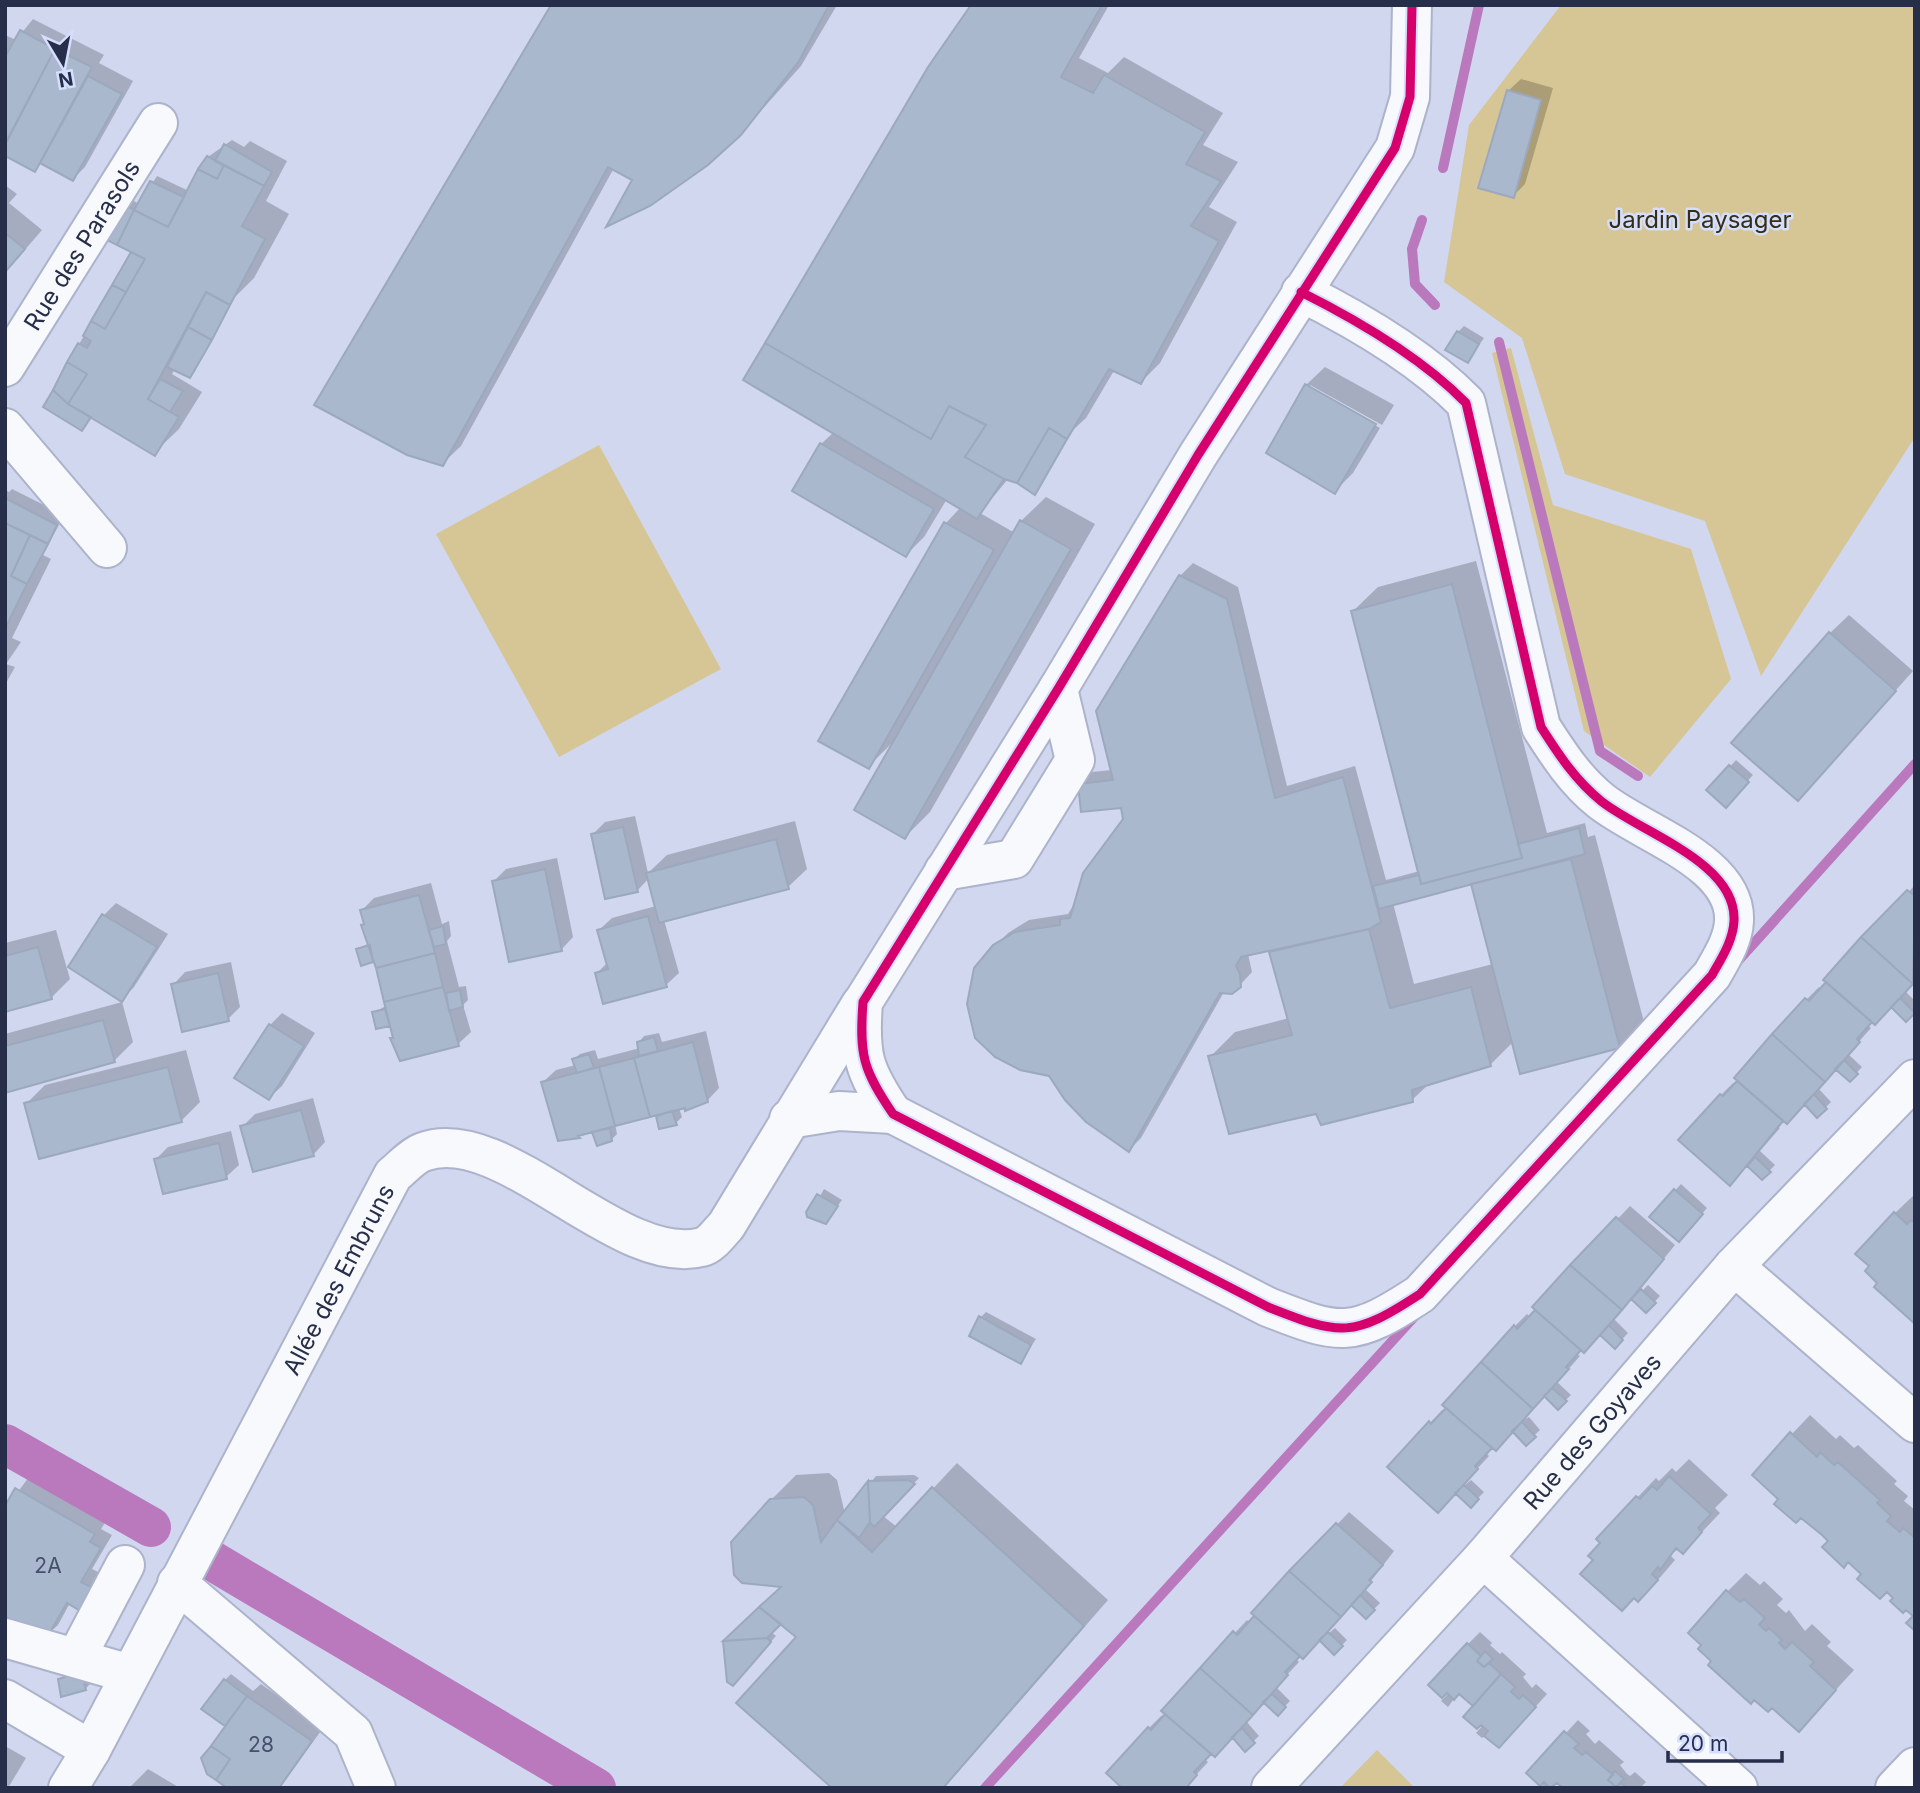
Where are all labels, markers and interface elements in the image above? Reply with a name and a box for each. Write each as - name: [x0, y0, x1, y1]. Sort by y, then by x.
- north arrow: [28, 28, 98, 98]
- text: N: [57, 67, 75, 92]
- street label: Rue des Parasols: [17, 155, 146, 335]
- park label: Jardin Paysager: [1608, 205, 1792, 234]
- street label: Allée des Embruns: [276, 1179, 400, 1380]
- street label: Rue des Goyaves: [1517, 1347, 1667, 1515]
- house number: 2A: [34, 1553, 62, 1578]
- scale bar: [1668, 1720, 1782, 1764]
- text: 20 m: [1678, 1731, 1728, 1756]
- house number: 28: [248, 1732, 274, 1757]

